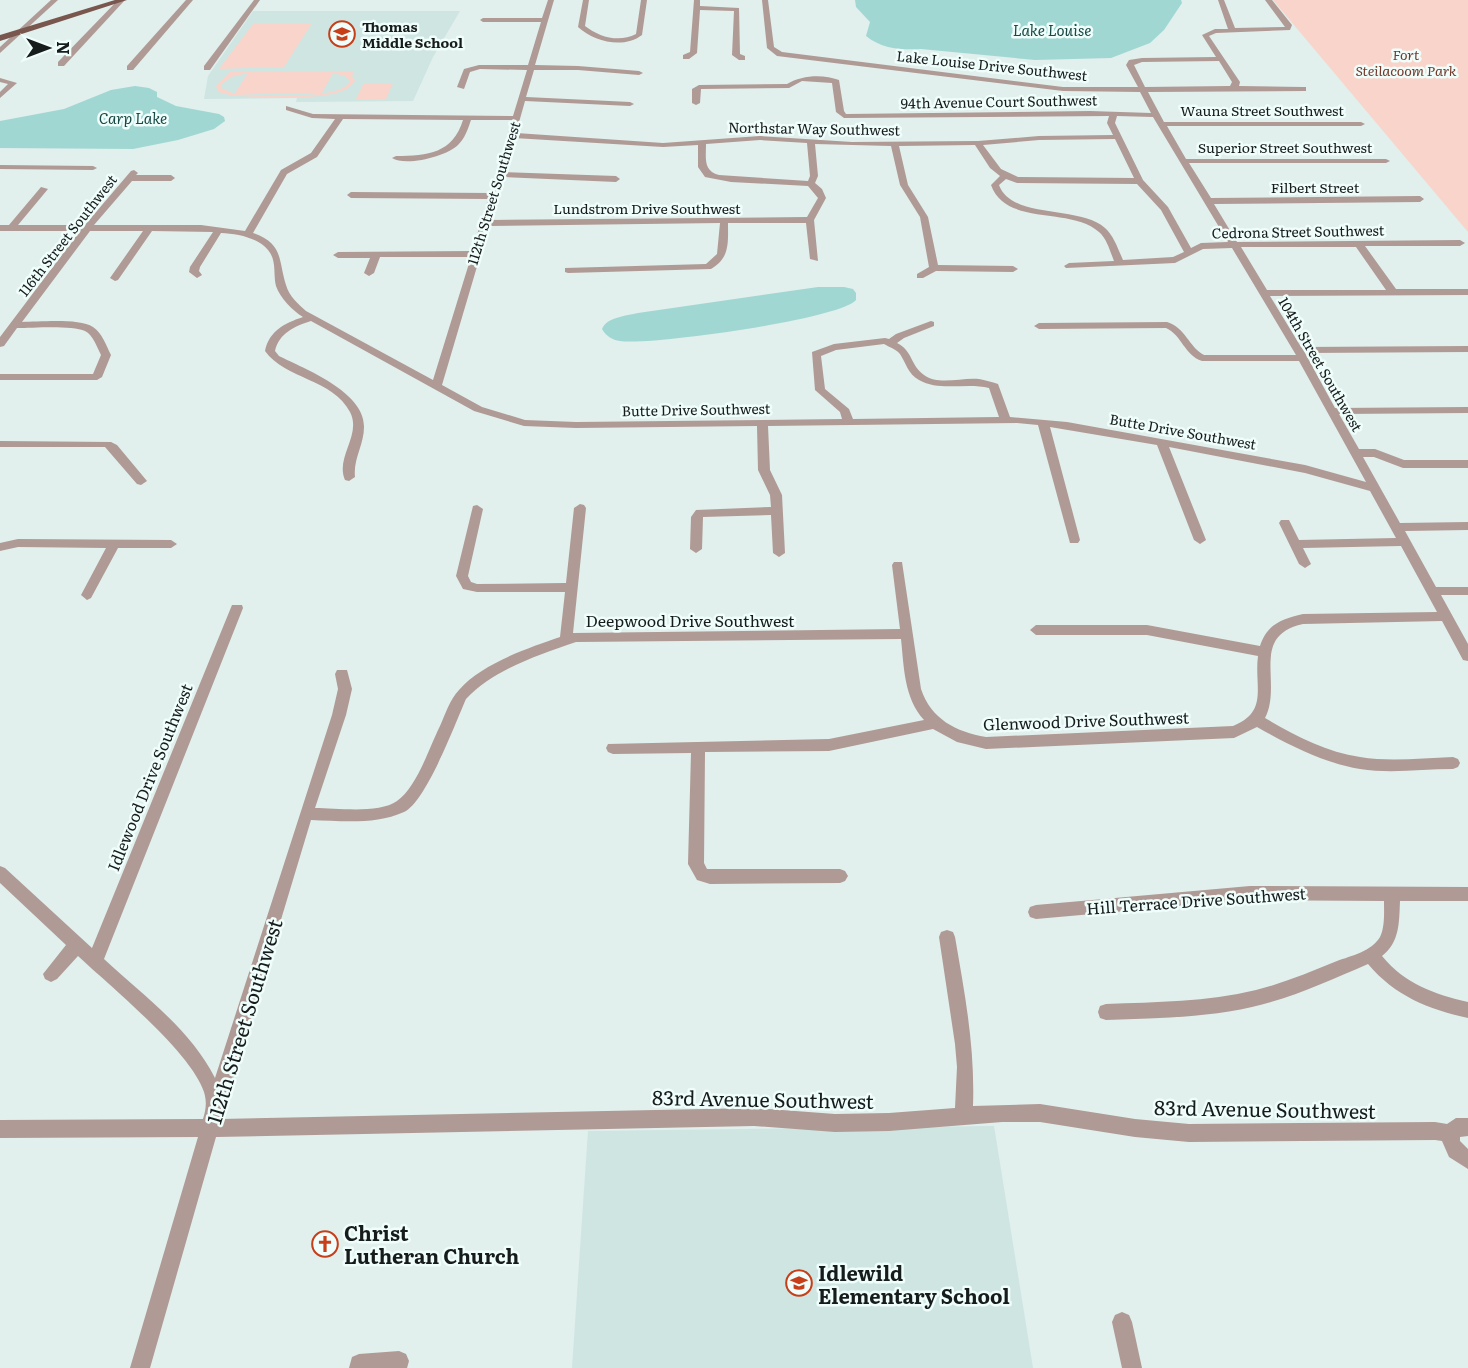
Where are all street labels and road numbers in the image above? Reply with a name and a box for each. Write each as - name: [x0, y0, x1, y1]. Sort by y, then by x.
- street label: Lake Louise Drive Southwest: [896, 45, 1089, 85]
- street label: 94th Avenue Court Southwest: [900, 89, 1098, 113]
- street label: Wauna Street Southwest: [1180, 100, 1344, 120]
- street label: Northstar Way Southwest: [728, 117, 900, 140]
- street label: 112th Street Southwest: [462, 118, 524, 267]
- street label: Superior Street Southwest: [1198, 137, 1373, 157]
- street label: 116th Street Southwest: [13, 170, 121, 300]
- street label: Filbert Street: [1271, 177, 1360, 197]
- street label: Lundstrom Drive Southwest: [553, 198, 741, 218]
- street label: Cedrona Street Southwest: [1211, 219, 1385, 243]
- street label: 104th Street Southwest: [1274, 293, 1368, 435]
- street label: Butte Drive Southwest: [621, 398, 771, 420]
- street label: Butte Drive Southwest: [1108, 408, 1258, 454]
- street label: Deepwood Drive Southwest: [585, 608, 795, 632]
- street label: Idlewood Drive Southwest: [100, 679, 198, 874]
- street label: Glenwood Drive Southwest: [983, 704, 1190, 736]
- street label: Hill Terrace Drive Southwest: [1085, 880, 1307, 920]
- street label: 112th Street Southwest: [197, 915, 289, 1127]
- street label: 83rd Avenue Southwest: [652, 1081, 874, 1115]
- street label: 83rd Avenue Southwest: [1154, 1091, 1376, 1125]

